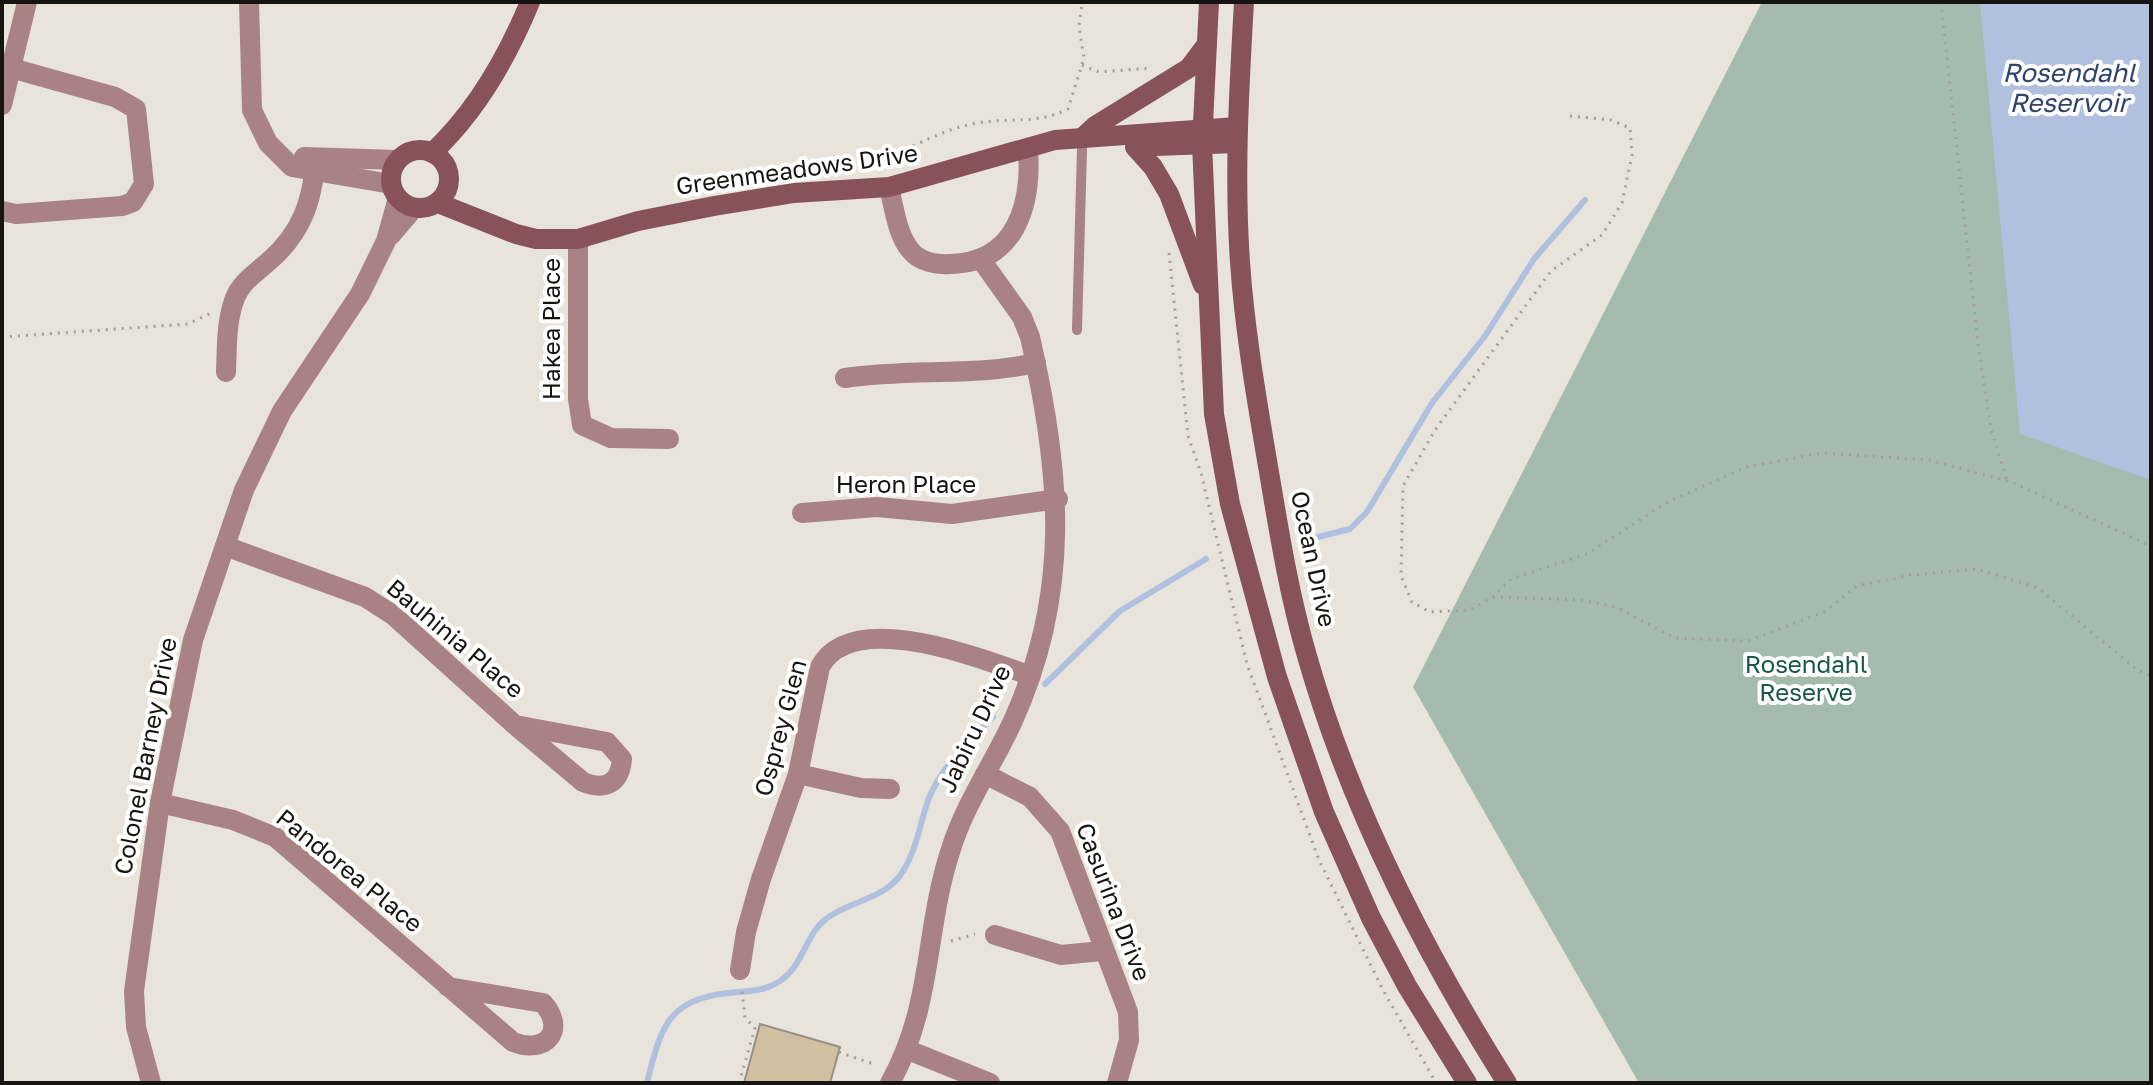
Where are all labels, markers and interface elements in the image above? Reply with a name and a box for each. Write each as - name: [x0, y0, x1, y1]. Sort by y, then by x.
- water label: Rosendahl Reservoir: [2003, 57, 2137, 118]
- street label: Greenmeadows Drive: [674, 137, 920, 200]
- street label: Hakea Place: [536, 258, 565, 400]
- street label: Heron Place: [836, 469, 976, 498]
- street label: Ocean Drive: [1286, 488, 1343, 629]
- street label: Bauhinia Place: [382, 572, 530, 704]
- street label: Colonel Barney Drive: [107, 635, 182, 877]
- park label: Rosendahl Reserve: [1745, 649, 1867, 706]
- street label: Osprey Glen: [747, 656, 812, 799]
- street label: Jabiru Drive: [931, 660, 1016, 797]
- street label: Pandorea Place: [271, 802, 429, 938]
- street label: Casurina Drive: [1071, 818, 1158, 984]

